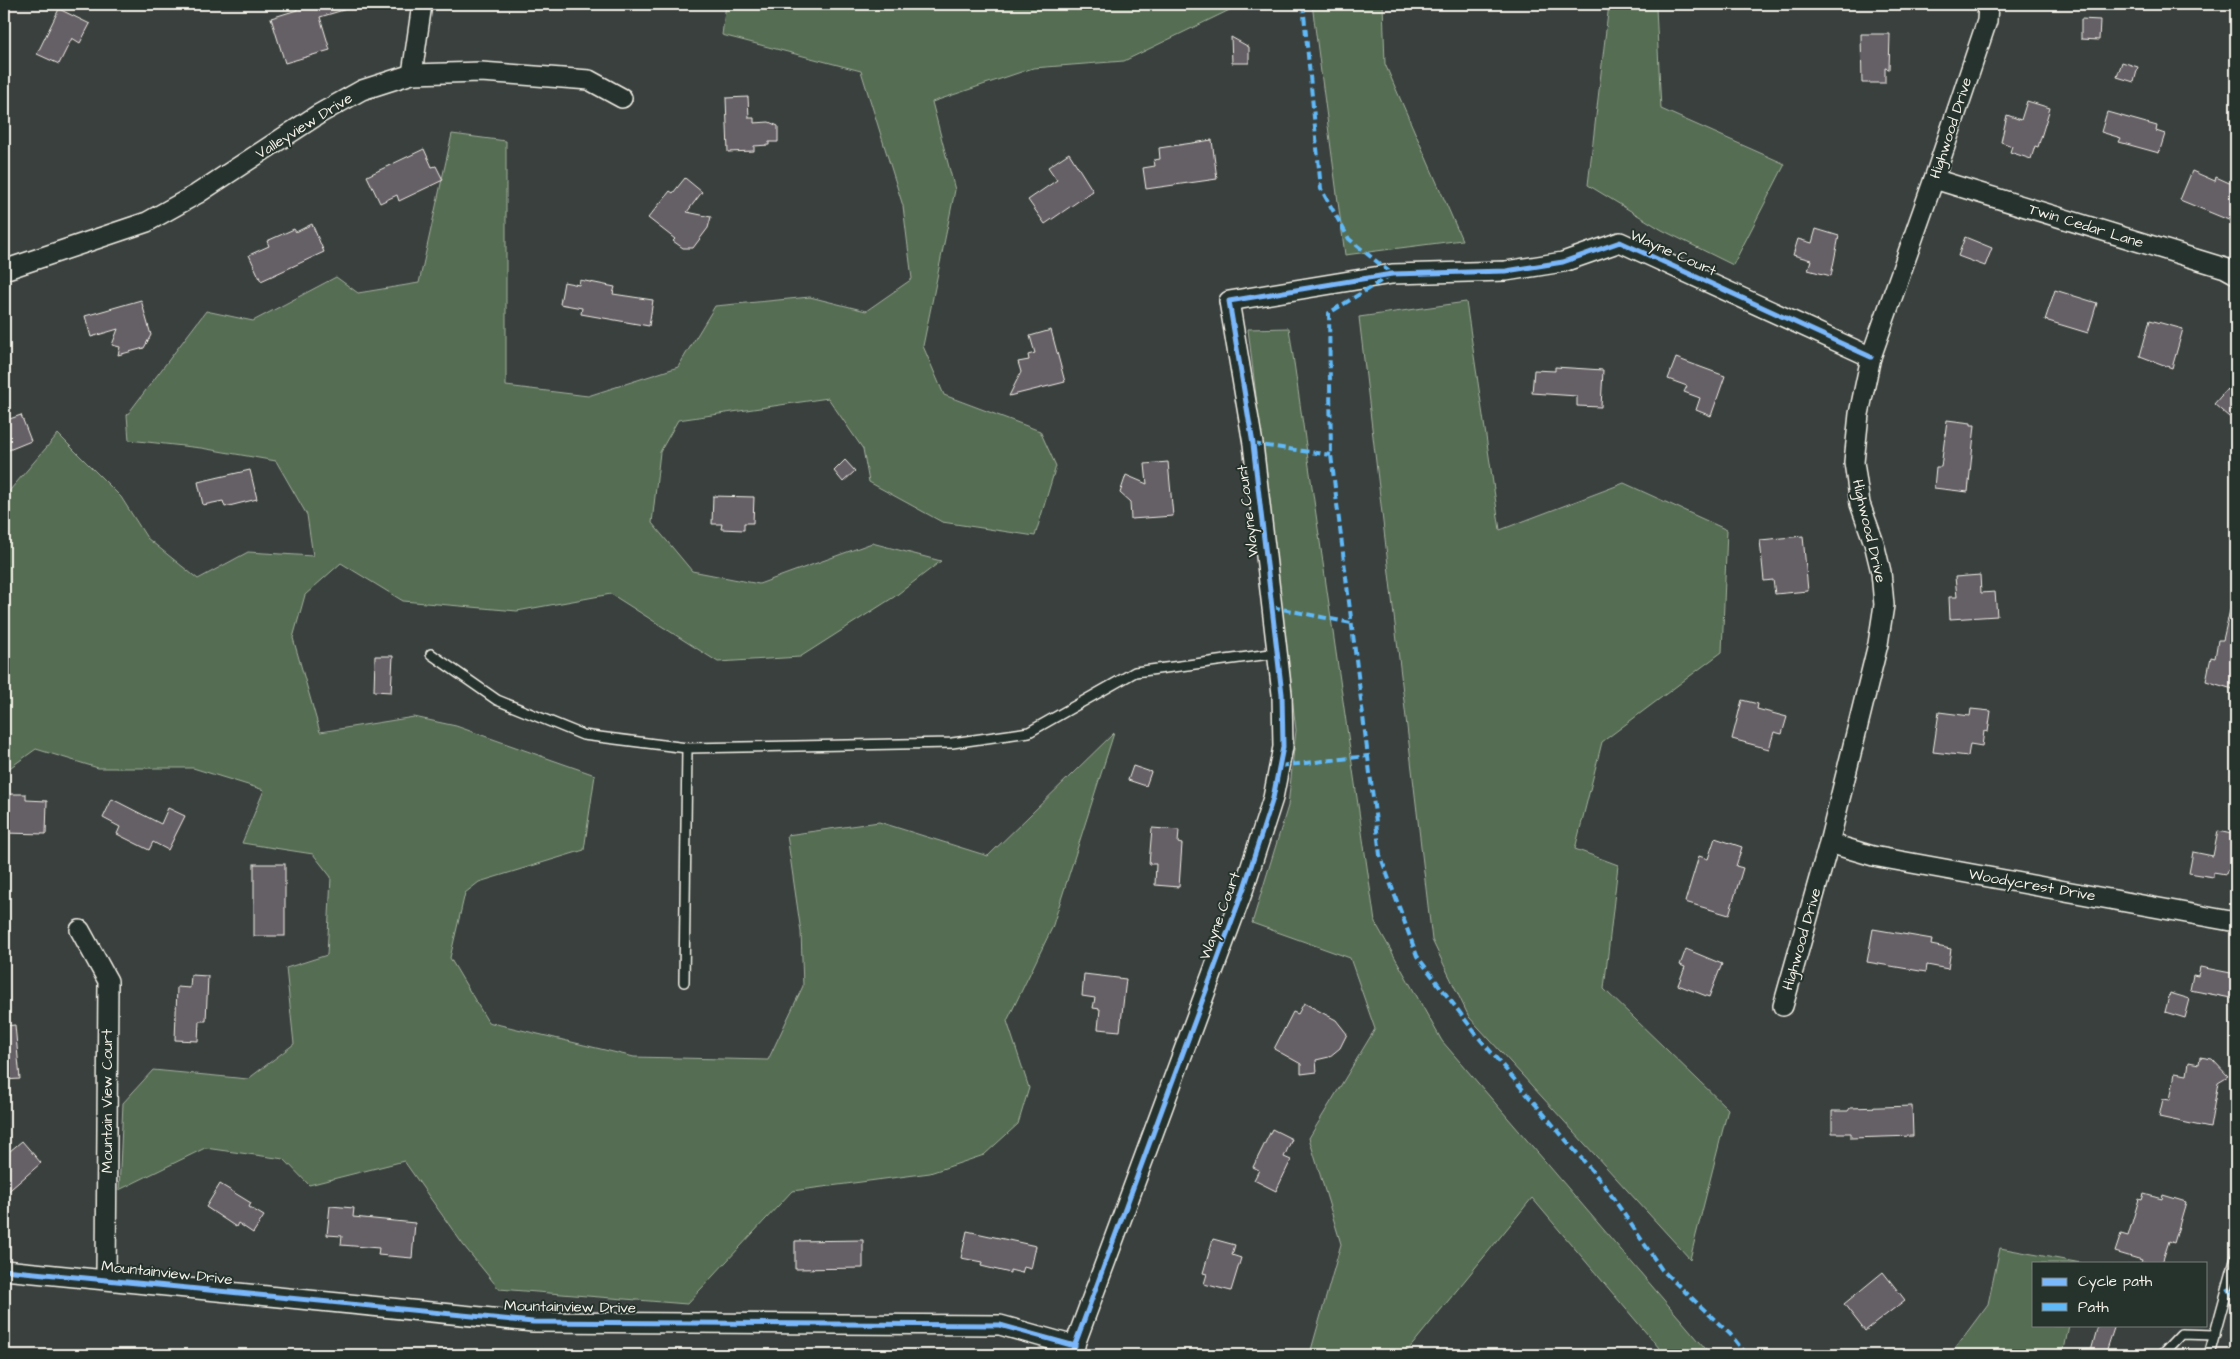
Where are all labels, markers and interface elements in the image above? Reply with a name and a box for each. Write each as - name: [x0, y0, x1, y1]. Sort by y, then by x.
- street label: Highwood Drive: [1925, 75, 1978, 182]
- street label: Valleyview Drive: [252, 88, 357, 165]
- street label: Twin Cedar Lane: [2026, 199, 2146, 253]
- street label: Wayne Court: [1626, 225, 1720, 282]
- street label: Wayne Court: [1232, 464, 1265, 558]
- street label: Highwood Drive: [1846, 477, 1891, 585]
- street label: Woodycrest Drive: [1967, 863, 2097, 907]
- street label: Wayne Court: [1194, 869, 1247, 963]
- street label: Highwood Drive: [1777, 885, 1828, 993]
- street label: Mountain View Court: [97, 1029, 118, 1173]
- street label: Mountainview Drive: [100, 1256, 234, 1290]
- legend: [2032, 1262, 2208, 1326]
- text: Cycle path: [2078, 1271, 2153, 1293]
- street label: Mountainview Drive: [504, 1295, 636, 1319]
- text: Path: [2078, 1297, 2109, 1318]

